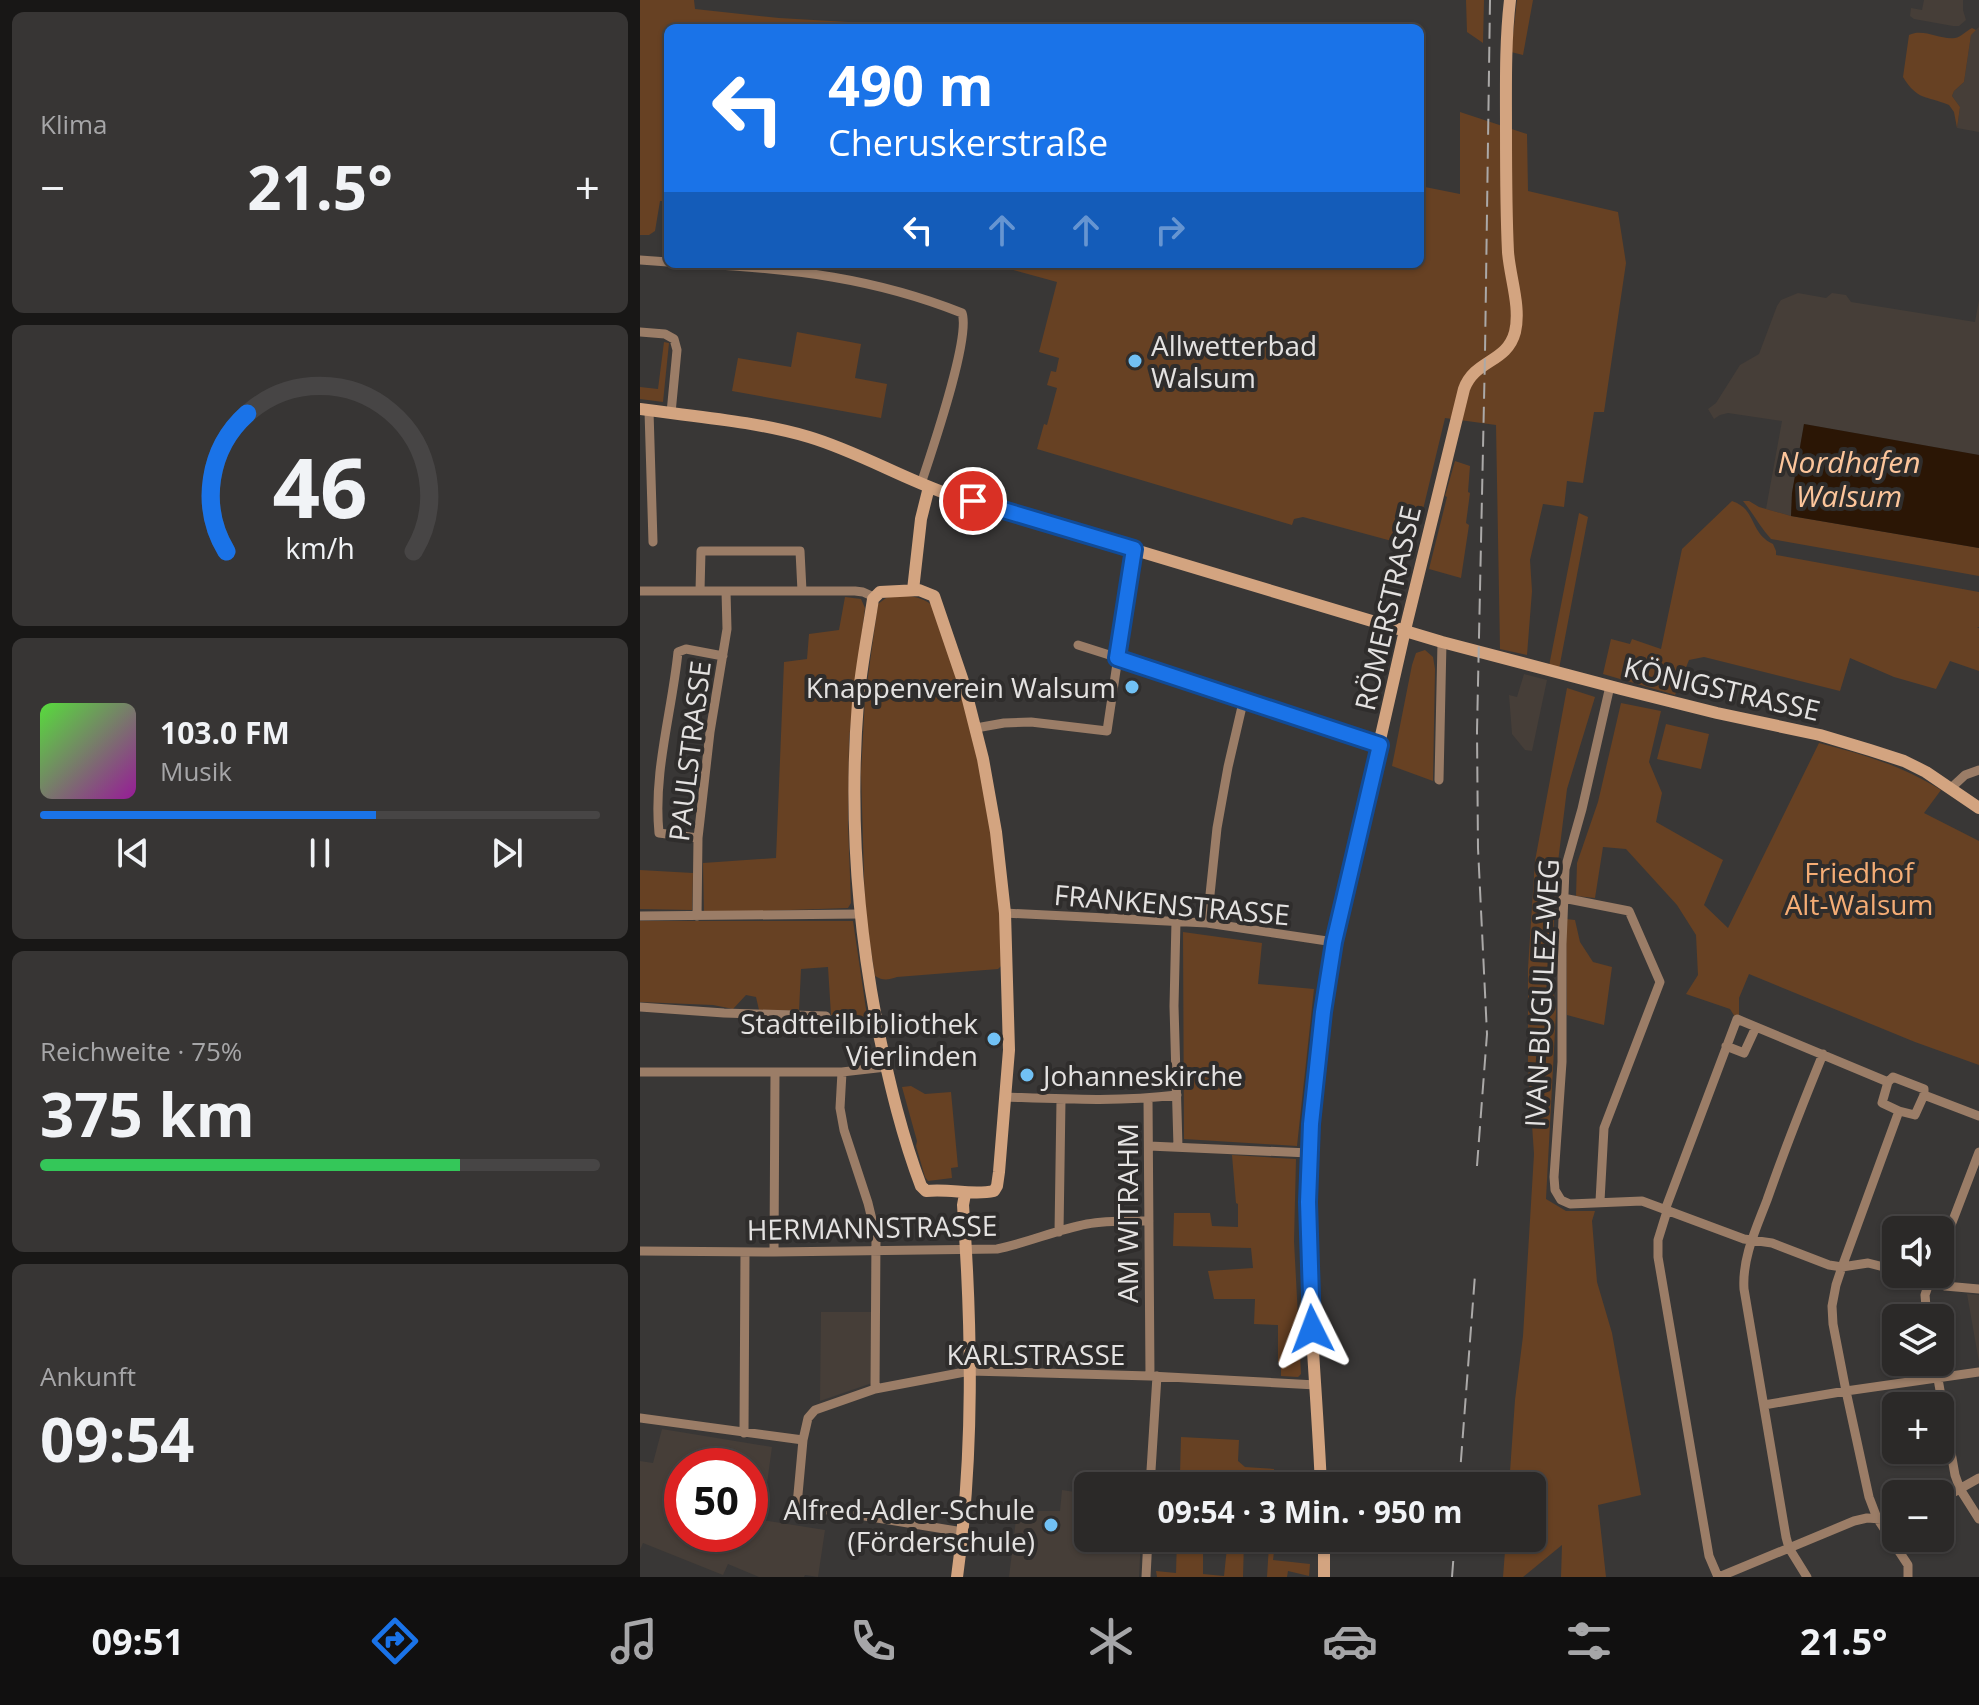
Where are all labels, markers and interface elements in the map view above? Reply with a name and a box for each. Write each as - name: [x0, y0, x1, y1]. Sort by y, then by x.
- text: 490 m: [828, 46, 994, 122]
- icon: left: [696, 56, 800, 160]
- text: Klima: [40, 106, 108, 142]
- text: Cheruskerstraße: [828, 118, 1108, 167]
- text: 21.5°: [247, 146, 393, 228]
- text: −: [40, 157, 65, 217]
- text: +: [575, 157, 600, 217]
- icon: left: [896, 208, 940, 252]
- icon: ahead: [980, 208, 1024, 252]
- icon: ahead: [1064, 208, 1108, 252]
- icon: right: [1148, 208, 1192, 252]
- place label: Allwetterbad Walsum: [1151, 326, 1317, 396]
- marker: Allwetterbad Walsum: [1126, 352, 1144, 370]
- text: 46: [272, 428, 368, 541]
- water label: Nordhafen Walsum: [1777, 441, 1921, 516]
- pin: [939, 467, 1007, 535]
- icon: arrive: [951, 479, 995, 523]
- street label: RÖMERSTRASSE: [1345, 502, 1429, 714]
- text: km/h: [285, 528, 355, 567]
- street label: KÖNIGSTRASSE: [1620, 647, 1824, 729]
- street label: PAULSTRASSE: [659, 659, 719, 843]
- place label: Knappenverein Walsum: [806, 668, 1116, 706]
- marker: Knappenverein Walsum: [1123, 678, 1141, 696]
- text: 103.0 FM: [160, 712, 290, 753]
- text: Musik: [160, 753, 232, 789]
- icon: previous: [111, 831, 155, 875]
- icon: pause: [298, 831, 342, 875]
- icon: next: [485, 831, 529, 875]
- park label: Friedhof Alt-Walsum: [1785, 853, 1933, 923]
- street label: IVAN-BUGULEZ-WEG: [1515, 858, 1567, 1128]
- street label: FRANKENSTRASSE: [1053, 875, 1291, 933]
- place label: Stadtteilbibliothek Vierlinden: [740, 1004, 978, 1074]
- marker: Stadtteilbibliothek Vierlinden: [985, 1030, 1003, 1048]
- text: Reichweite · 75%: [40, 1033, 242, 1069]
- place label: Johanneskirche: [1040, 1056, 1243, 1094]
- marker: Johanneskirche: [1018, 1066, 1036, 1084]
- text: 375 km: [40, 1073, 255, 1155]
- street label: AM WITRAHM: [1108, 1123, 1146, 1303]
- street label: HERMANNSTRASSE: [746, 1206, 998, 1248]
- map controls: [1882, 1216, 1954, 1552]
- button: sound: [1882, 1216, 1954, 1288]
- position arrow: [1270, 1287, 1354, 1371]
- button: layers: [1882, 1304, 1954, 1376]
- street label: KARLSTRASSE: [947, 1335, 1125, 1373]
- text: Ankunft: [40, 1358, 136, 1394]
- button: +: [1882, 1392, 1954, 1464]
- text: 09:54: [40, 1398, 194, 1480]
- speed limit sign: 50: [664, 1448, 768, 1552]
- button: −: [1882, 1480, 1954, 1552]
- place label: Alfred-Adler-Schule (Förderschule): [784, 1490, 1035, 1560]
- text: 09:54 · 3 Min. · 950 m: [1158, 1491, 1462, 1532]
- marker: Alfred-Adler-Schule (Förderschule): [1042, 1516, 1060, 1534]
- icon: directions: [367, 1613, 423, 1669]
- icon: music: [606, 1613, 662, 1669]
- icon: phone: [845, 1613, 901, 1669]
- icon: climate: [1083, 1613, 1139, 1669]
- icon: car: [1322, 1613, 1378, 1669]
- icon: filters: [1561, 1613, 1617, 1669]
- text: 09:51: [91, 1617, 184, 1666]
- text: 21.5°: [1800, 1617, 1887, 1666]

